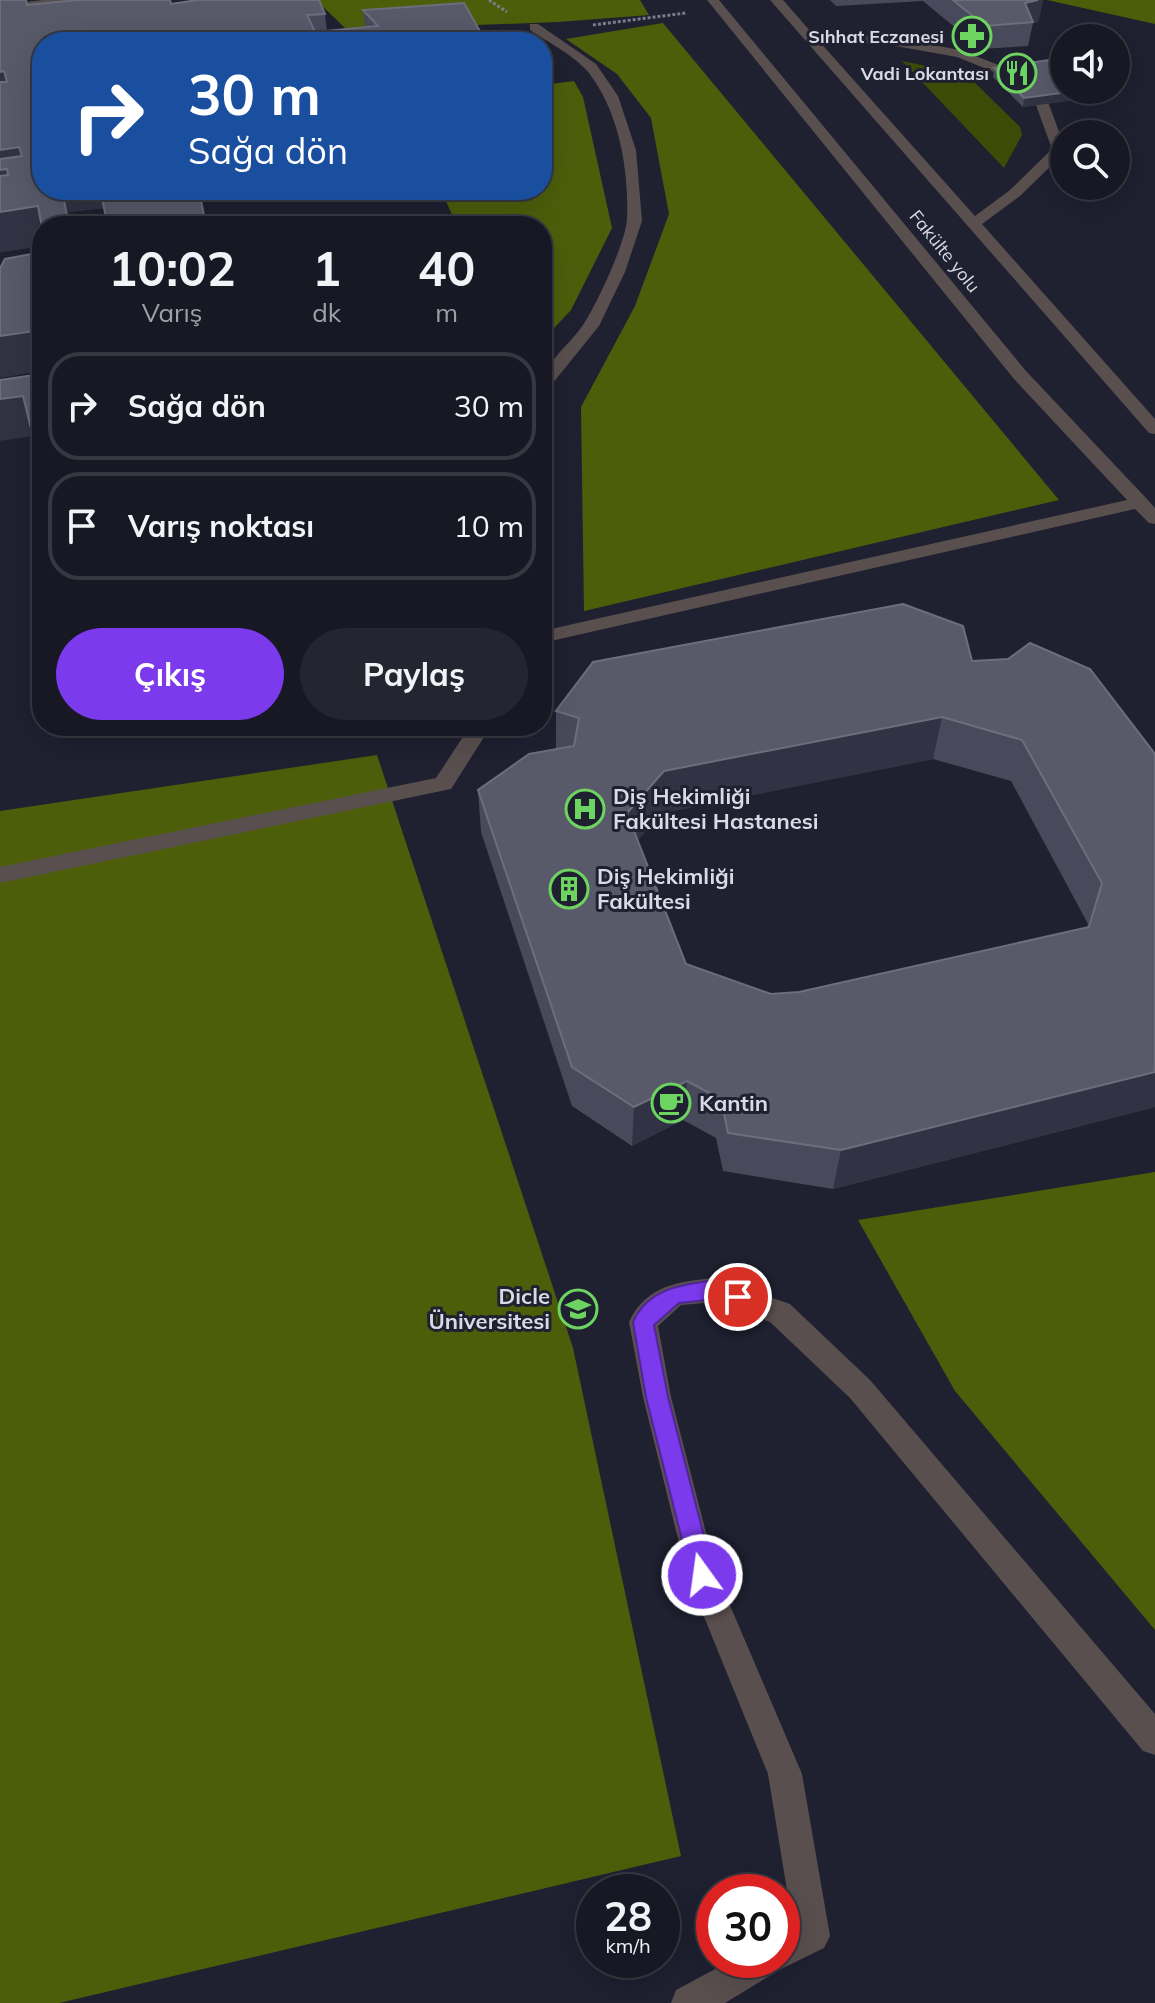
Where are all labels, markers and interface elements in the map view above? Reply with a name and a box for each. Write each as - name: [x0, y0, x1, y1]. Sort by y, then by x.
- pharmacy icon: Sıhhat Eczanesi: [951, 15, 993, 57]
- map controls: [1050, 24, 1130, 200]
- button: sound: [1050, 24, 1130, 104]
- place label: Sıhhat Eczanesi: [808, 25, 944, 48]
- restaurant icon: Vadi Lokantası: [996, 52, 1038, 94]
- text: 30 m: [188, 59, 321, 129]
- place label: Vadi Lokantası: [860, 62, 989, 85]
- icon: right: [56, 64, 160, 168]
- button: search: [1050, 120, 1130, 200]
- text: Sağa dön: [188, 128, 348, 173]
- street label: Fakülte yolu: [905, 205, 985, 297]
- text: 10:02: [109, 238, 236, 298]
- text: 1: [312, 238, 341, 298]
- text: 40: [418, 238, 475, 298]
- text: Varış: [142, 296, 203, 329]
- text: dk: [312, 296, 341, 329]
- text: m: [435, 296, 458, 329]
- icon: right: [60, 384, 104, 428]
- text: Sağa dön: [128, 387, 266, 425]
- text: 30 m: [454, 387, 524, 425]
- icon: arrive: [60, 504, 104, 548]
- text: Varış noktası: [128, 507, 314, 545]
- text: 10 m: [454, 507, 524, 545]
- button: Çıkış: [56, 628, 284, 720]
- button: Paylaş: [300, 628, 528, 720]
- place label: Diş Hekimliği Fakültesi Hastanesi: [613, 782, 819, 835]
- hospital icon: Diş Hekimliği Fakültesi Hastanesi: [564, 788, 606, 830]
- place label: Diş Hekimliği Fakültesi: [597, 862, 735, 915]
- building icon: Diş Hekimliği Fakültesi: [548, 868, 590, 910]
- cafe icon: Kantin: [650, 1082, 692, 1124]
- place label: Kantin: [699, 1089, 768, 1117]
- pin: [704, 1263, 772, 1331]
- icon: arrive: [716, 1275, 760, 1319]
- place label: Dicle Üniversitesi: [429, 1282, 550, 1335]
- school or university icon: Dicle Üniversitesi: [557, 1288, 599, 1330]
- position arrow: [660, 1533, 744, 1617]
- speed limit sign: 30: [696, 1874, 800, 1978]
- text: 28: [604, 1891, 652, 1941]
- text: km/h: [605, 1933, 651, 1958]

